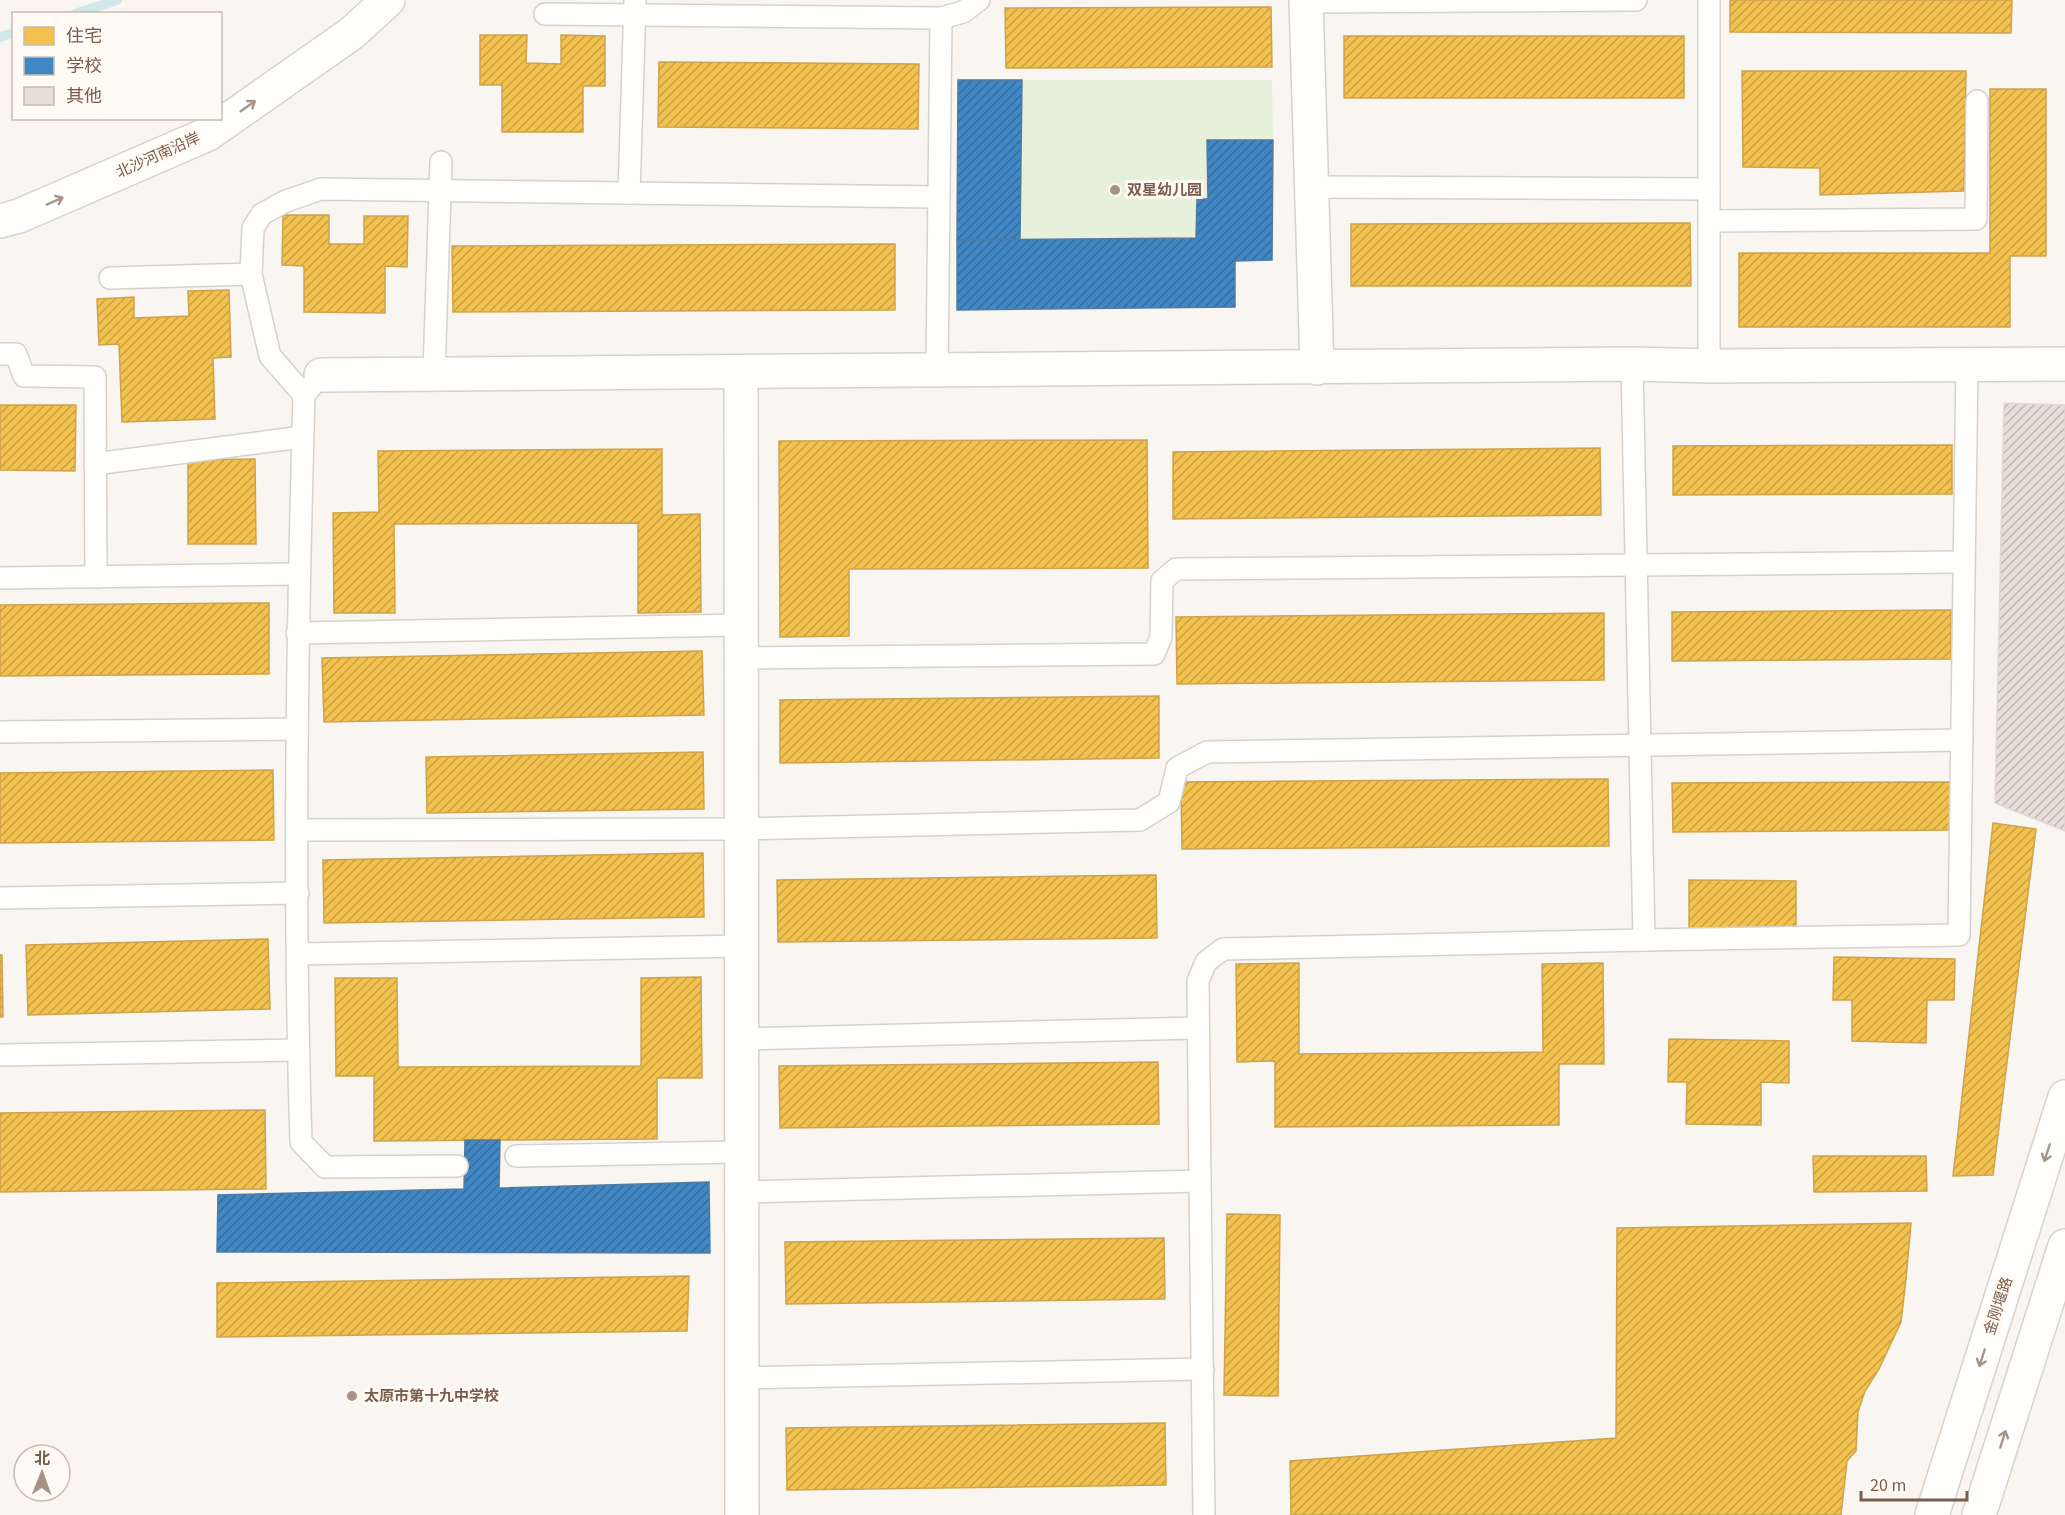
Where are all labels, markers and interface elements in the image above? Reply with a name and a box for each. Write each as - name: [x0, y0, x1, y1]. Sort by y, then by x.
- legend: [12, 12, 222, 120]
- text: 住宅: [66, 24, 102, 49]
- text: 学校: [66, 54, 102, 79]
- text: 其他: [66, 84, 102, 109]
- one-way arrow: [239, 100, 255, 112]
- street label: 北沙河南沿岸: [113, 128, 204, 183]
- place label: 双星幼儿园: [1127, 180, 1202, 201]
- marker: 双星幼儿园: [1108, 183, 1122, 197]
- one-way arrow: [45, 195, 63, 206]
- one-way arrow: [2041, 1143, 2052, 1162]
- street label: 金刚堰路: [1979, 1274, 2018, 1338]
- one-way arrow: [1975, 1348, 1986, 1367]
- place label: 太原市第十九中学校: [364, 1386, 499, 1407]
- marker: 太原市第十九中学校: [345, 1389, 359, 1403]
- one-way arrow: [1998, 1430, 2009, 1449]
- north arrow: [12, 1443, 72, 1503]
- text: 北: [34, 1448, 50, 1470]
- scale bar: [1861, 1464, 1968, 1502]
- text: 20 m: [1870, 1473, 1906, 1498]

